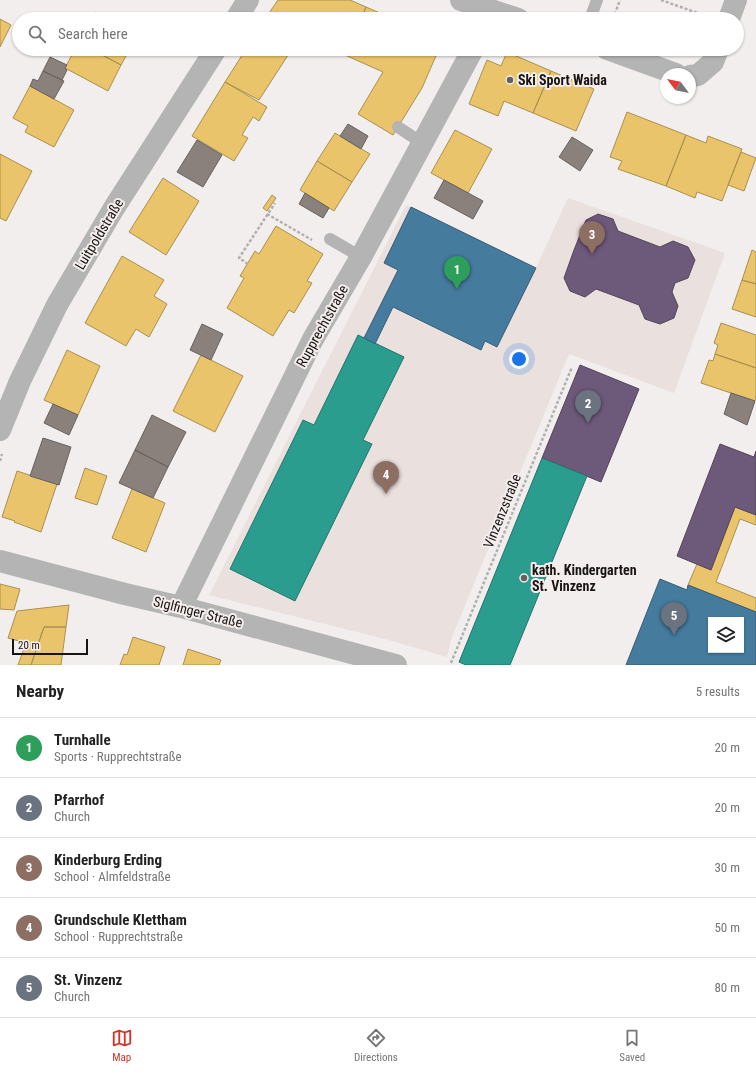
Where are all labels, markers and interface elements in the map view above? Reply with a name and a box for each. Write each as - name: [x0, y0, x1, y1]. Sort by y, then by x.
- search box: [12, 12, 744, 56]
- icon: search: [26, 23, 48, 45]
- text: Search here: [58, 25, 128, 43]
- north arrow: [660, 68, 696, 104]
- place label: Ski Sport Waida: [518, 72, 607, 88]
- marker: Ski Sport Waida: [505, 75, 515, 85]
- street label: Luitpoldstraße: [72, 195, 127, 272]
- pin: 3: [579, 221, 605, 254]
- pin: 1: [444, 256, 470, 289]
- street label: Rupprechtstraße: [293, 282, 351, 370]
- your location: [509, 349, 529, 369]
- pin: 2: [575, 390, 601, 423]
- pin: 4: [373, 461, 399, 494]
- street label: Vinzenzstraße: [480, 471, 524, 550]
- place label: kath. Kindergarten St. Vinzenz: [532, 562, 637, 594]
- marker: kath. Kindergarten St. Vinzenz: [519, 573, 529, 583]
- street label: Siglfinger Straße: [152, 593, 245, 631]
- pin: 5: [661, 602, 687, 635]
- map controls: [708, 617, 744, 653]
- button: layers: [708, 617, 744, 653]
- scale bar: [12, 637, 88, 656]
- text: 20 m: [18, 639, 40, 652]
- text: Nearby: [16, 681, 64, 701]
- text: 5 results: [696, 684, 740, 699]
- text: Turnhalle: [54, 731, 111, 749]
- text: 1: [26, 740, 32, 755]
- text: 20 m: [714, 740, 740, 755]
- text: Sports · Rupprechtstraße: [54, 749, 182, 764]
- text: Pfarrhof: [54, 791, 104, 809]
- text: 2: [26, 800, 32, 815]
- text: 20 m: [714, 800, 740, 815]
- text: Church: [54, 809, 90, 824]
- text: Kinderburg Erding: [54, 851, 162, 869]
- text: 3: [26, 860, 32, 875]
- text: 30 m: [714, 860, 740, 875]
- text: School · Almfeldstraße: [54, 869, 171, 884]
- text: Grundschule Klettham: [54, 911, 187, 929]
- text: 4: [26, 920, 32, 935]
- text: 50 m: [714, 920, 740, 935]
- text: School · Rupprechtstraße: [54, 929, 183, 944]
- text: St. Vinzenz: [54, 971, 122, 989]
- text: 5: [26, 980, 32, 995]
- text: 80 m: [714, 980, 740, 995]
- text: Church: [54, 989, 90, 1004]
- tab: Map: [111, 1027, 133, 1064]
- tab: Directions: [354, 1027, 398, 1064]
- tab: Saved: [619, 1027, 645, 1064]

